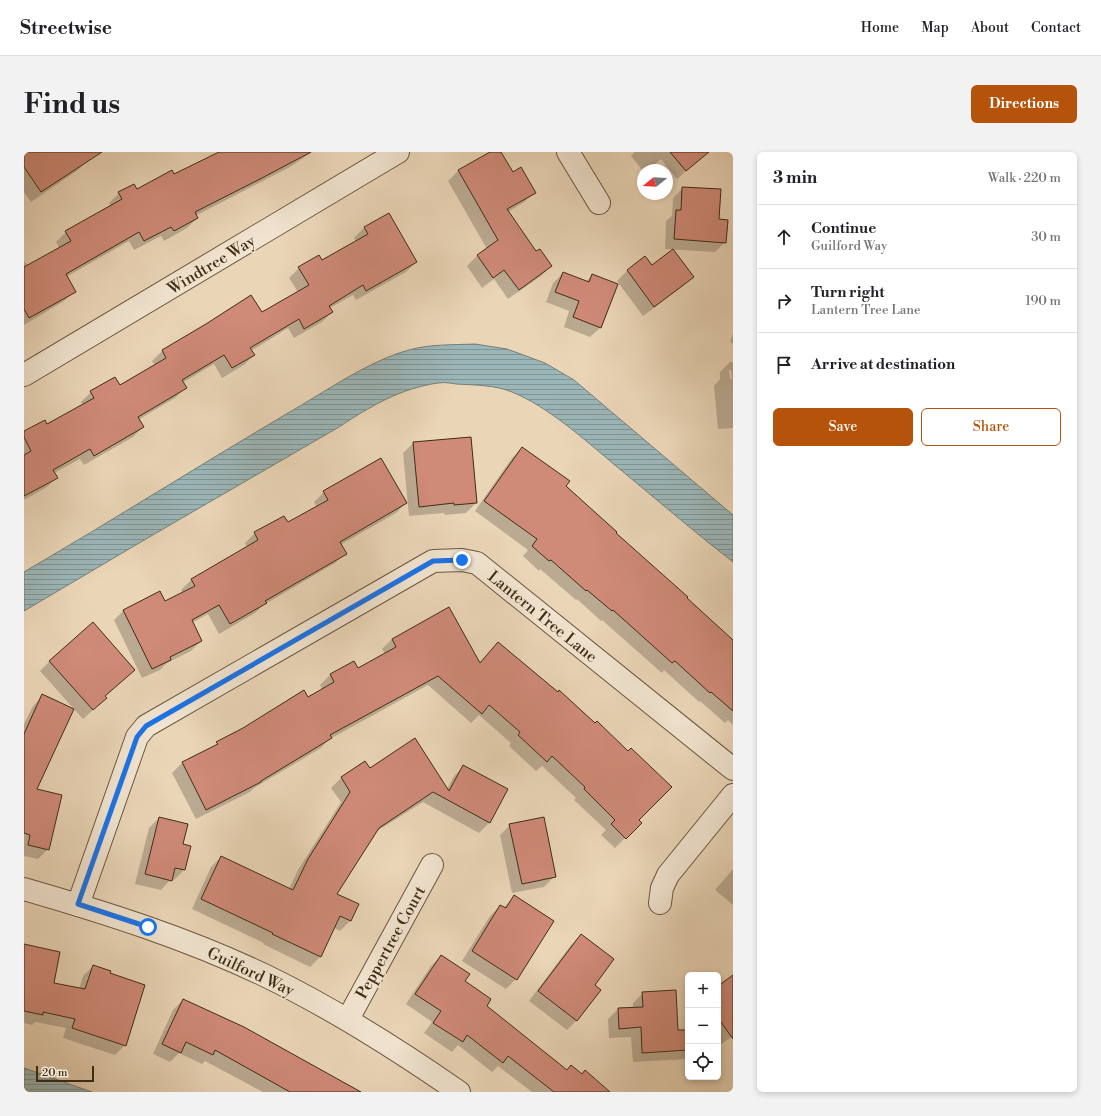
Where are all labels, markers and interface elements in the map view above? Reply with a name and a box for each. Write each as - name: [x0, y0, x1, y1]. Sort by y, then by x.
- text: Streetwise: [20, 16, 112, 40]
- text: Home: [861, 19, 899, 37]
- text: Map: [921, 19, 949, 37]
- text: About: [971, 19, 1009, 37]
- text: Contact: [1031, 19, 1081, 37]
- button: Directions: [971, 85, 1077, 123]
- text: Find us: [24, 87, 120, 122]
- north arrow: [637, 164, 673, 200]
- text: 3 min: [773, 167, 817, 189]
- text: Walk · 220 m: [988, 170, 1061, 186]
- text: Continue: [811, 219, 876, 238]
- icon: ahead: [773, 226, 795, 248]
- text: 30 m: [1031, 229, 1061, 245]
- street label: Windtree Way: [163, 231, 259, 299]
- text: Guilford Way: [811, 238, 887, 254]
- text: Turn right: [811, 283, 885, 302]
- icon: right: [773, 290, 795, 312]
- text: 190 m: [1025, 293, 1061, 309]
- text: Lantern Tree Lane: [811, 302, 921, 318]
- icon: arrive: [773, 354, 795, 376]
- text: Arrive at destination: [811, 355, 955, 374]
- button: Save: [773, 408, 913, 446]
- button: Share: [921, 408, 1061, 446]
- route end: [453, 551, 471, 569]
- street label: Lantern Tree Lane: [484, 567, 601, 667]
- street label: Peppertree Court: [352, 882, 430, 1002]
- route start: [139, 918, 157, 936]
- street label: Guilford Way: [204, 943, 298, 1001]
- map controls: [685, 972, 721, 1080]
- button: +: [685, 972, 721, 1008]
- button: −: [685, 1008, 721, 1044]
- button: locate: [685, 1044, 721, 1080]
- scale bar: [36, 1064, 94, 1083]
- text: 20 m: [42, 1066, 67, 1080]

